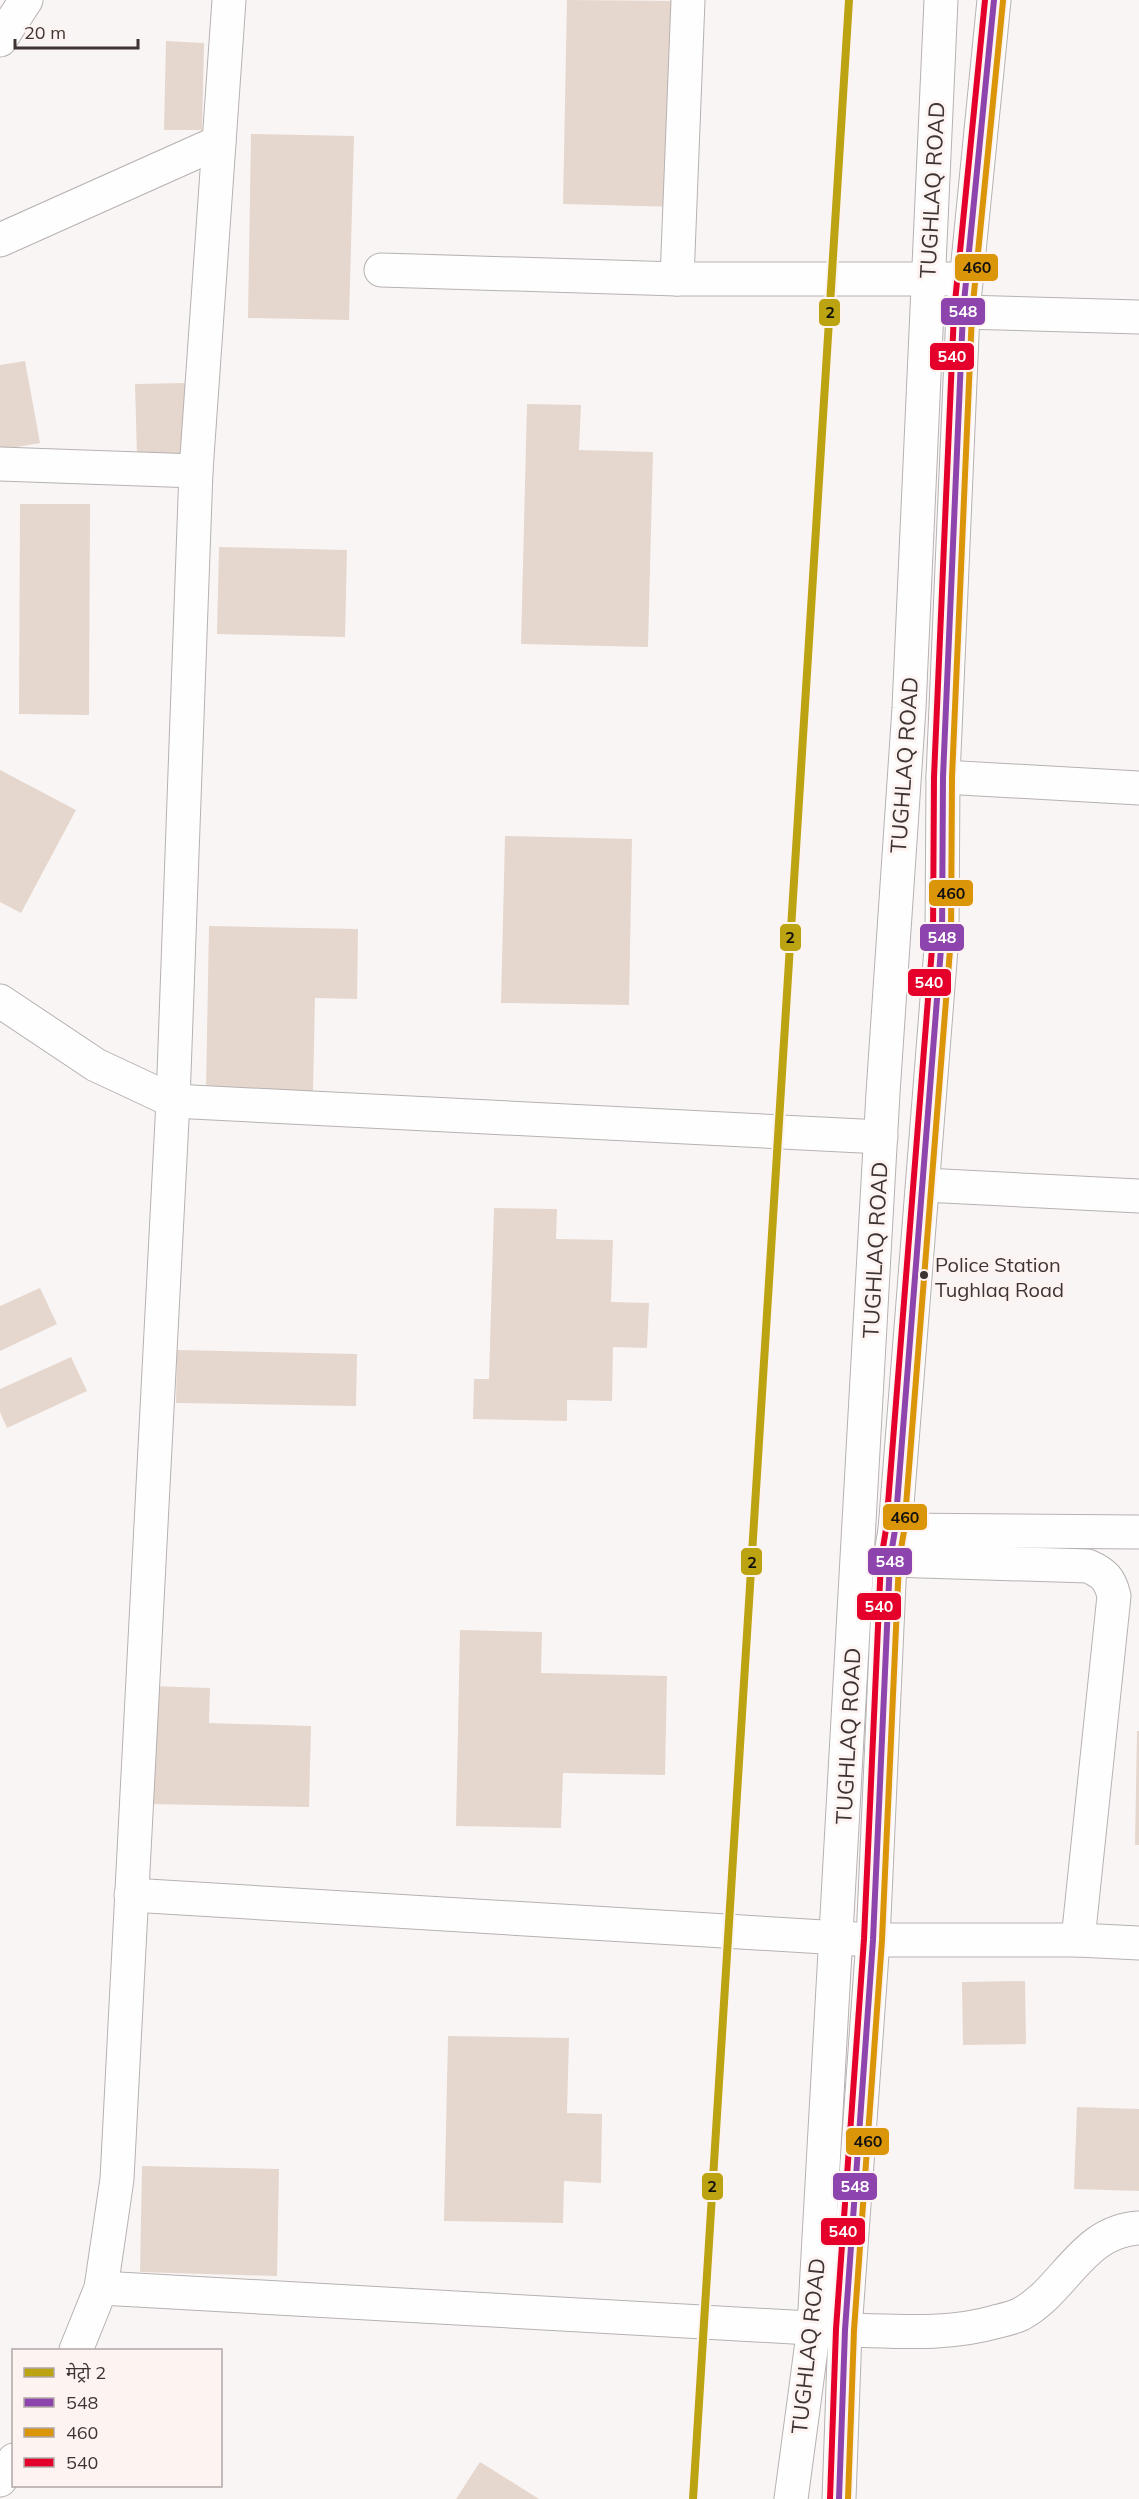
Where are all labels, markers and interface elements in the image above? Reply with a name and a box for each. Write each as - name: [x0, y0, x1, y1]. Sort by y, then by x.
- scale bar: [15, 12, 138, 50]
- text: 20 m: [24, 21, 66, 44]
- street label: TUGHLAQ ROAD: [913, 101, 951, 279]
- line badge: 460: [954, 253, 999, 282]
- text: 460: [963, 257, 991, 277]
- line badge: 548: [940, 297, 986, 326]
- line badge: 2: [818, 298, 841, 327]
- text: 548: [949, 301, 978, 321]
- text: 2: [825, 302, 835, 322]
- line badge: 540: [929, 342, 975, 371]
- text: 540: [938, 346, 966, 366]
- street label: TUGHLAQ ROAD: [884, 676, 924, 854]
- line badge: 460: [928, 879, 974, 907]
- text: 460: [937, 883, 965, 903]
- line badge: 2: [779, 923, 802, 952]
- line badge: 548: [919, 923, 965, 952]
- text: 2: [785, 927, 795, 947]
- text: 548: [928, 927, 957, 947]
- line badge: 540: [907, 968, 952, 997]
- text: 540: [915, 972, 943, 992]
- street label: TUGHLAQ ROAD: [856, 1161, 894, 1339]
- place label: Police Station Tughlaq Road: [935, 1252, 1064, 1302]
- marker: Police Station Tughlaq Road: [918, 1269, 930, 1281]
- line badge: 460: [882, 1503, 928, 1531]
- text: 460: [891, 1507, 919, 1527]
- line badge: 2: [740, 1547, 763, 1576]
- line badge: 548: [867, 1547, 913, 1576]
- text: 548: [876, 1551, 905, 1571]
- text: 2: [747, 1552, 757, 1572]
- line badge: 540: [856, 1592, 902, 1621]
- text: 540: [865, 1596, 893, 1616]
- street label: TUGHLAQ ROAD: [829, 1647, 867, 1825]
- line badge: 460: [845, 2127, 890, 2156]
- text: 460: [854, 2131, 882, 2151]
- line badge: 2: [701, 2172, 724, 2201]
- line badge: 548: [832, 2172, 878, 2201]
- text: 2: [707, 2176, 717, 2196]
- text: 548: [841, 2176, 870, 2196]
- line badge: 540: [820, 2217, 866, 2246]
- text: 540: [829, 2221, 857, 2241]
- street label: TUGHLAQ ROAD: [785, 2257, 831, 2435]
- legend: [12, 2349, 222, 2487]
- text: मेट्रो 2: [66, 2361, 106, 2384]
- text: 548: [66, 2391, 98, 2414]
- text: 460: [66, 2421, 98, 2444]
- text: 540: [66, 2451, 98, 2474]

